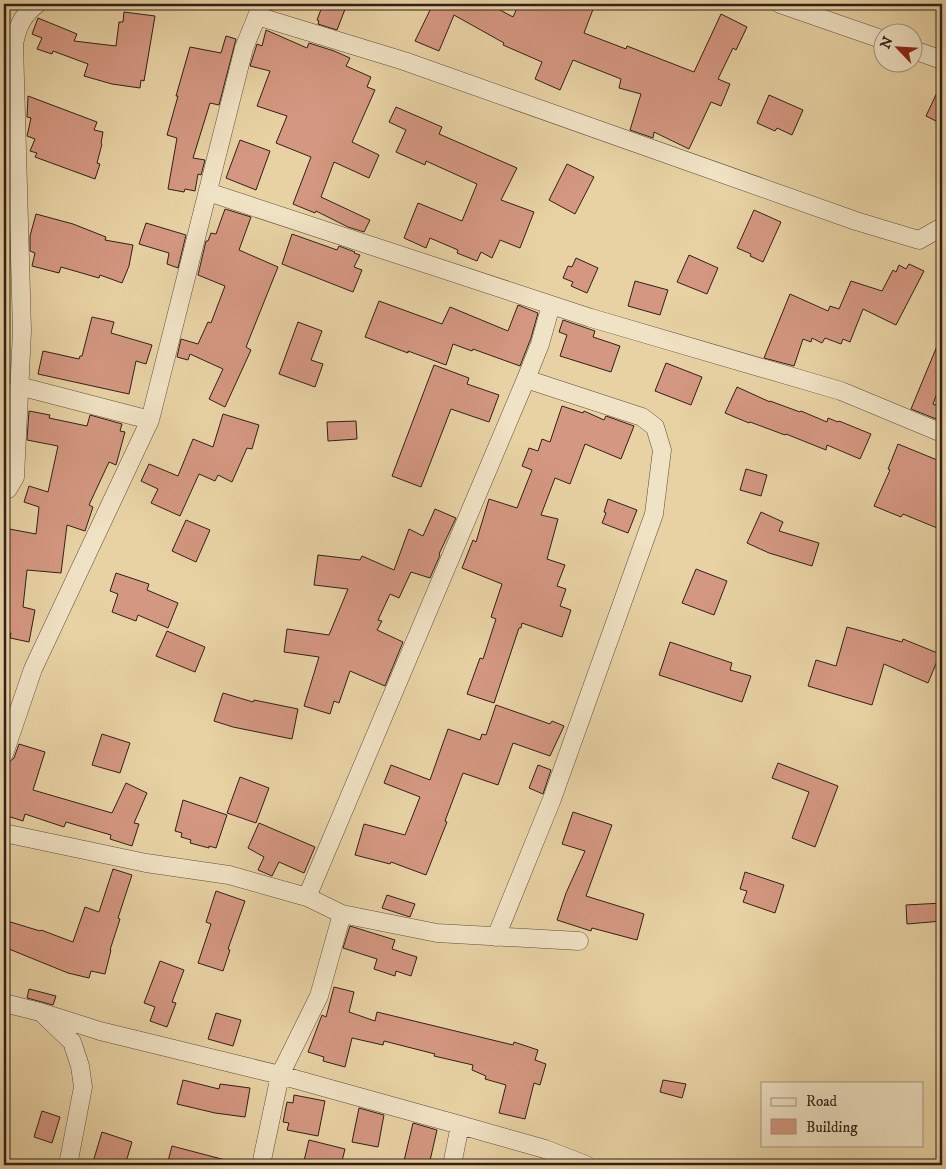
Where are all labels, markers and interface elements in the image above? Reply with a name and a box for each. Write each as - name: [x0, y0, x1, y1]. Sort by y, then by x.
- north arrow: [874, 22, 924, 72]
- text: N: [877, 33, 898, 52]
- legend: [761, 1082, 924, 1146]
- text: Road: [806, 1092, 838, 1111]
- text: Building: [806, 1118, 858, 1137]

